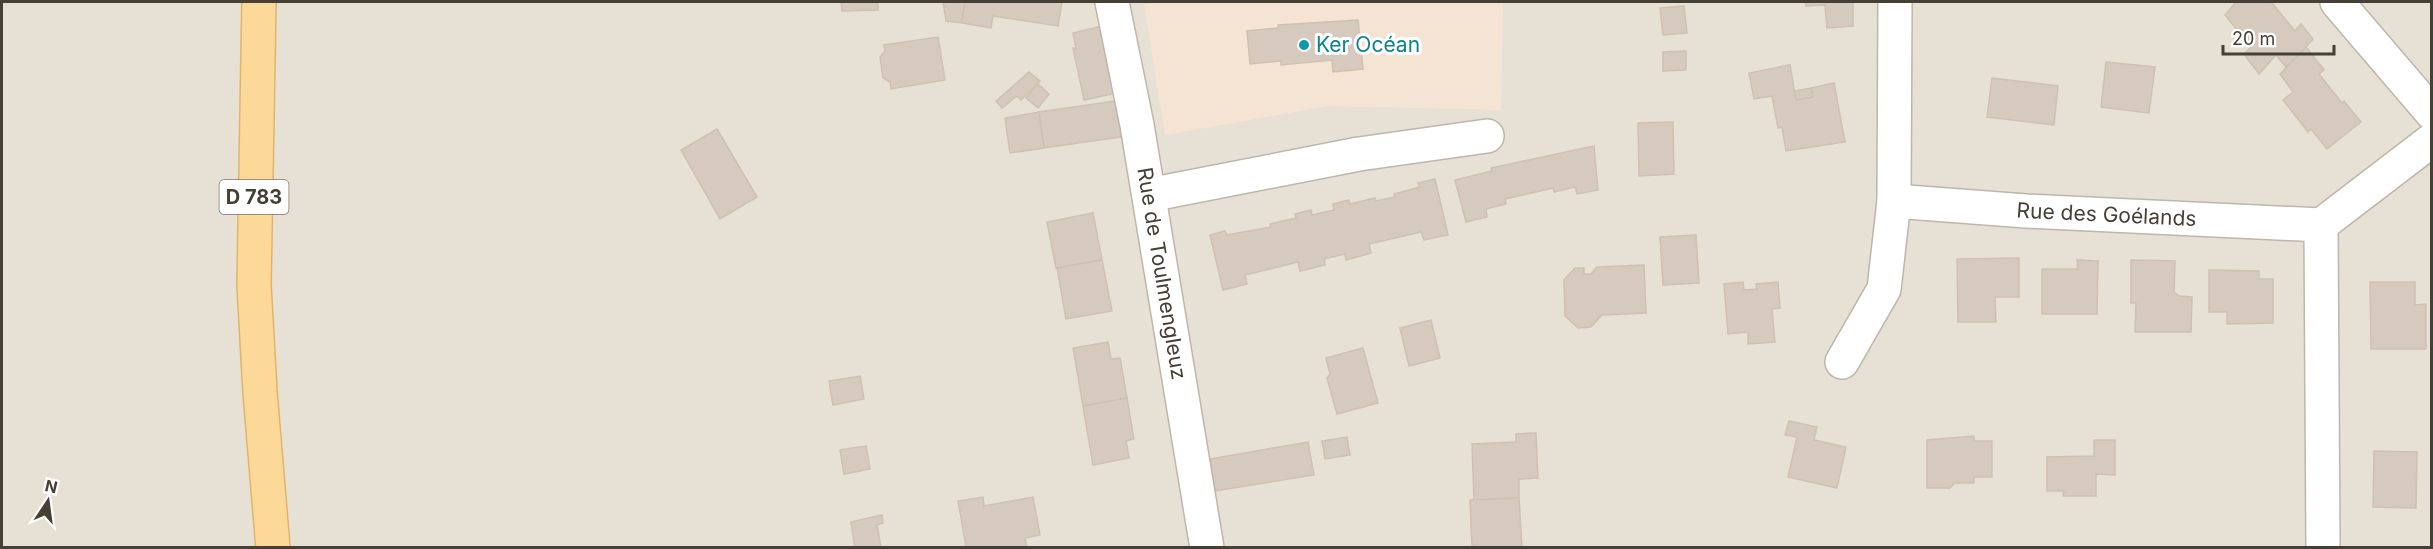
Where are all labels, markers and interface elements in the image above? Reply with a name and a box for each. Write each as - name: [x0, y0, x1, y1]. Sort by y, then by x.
- scale bar: [2223, 18, 2334, 56]
- text: 20 m: [2232, 28, 2275, 49]
- place label: Ker Océan: [1316, 32, 1420, 57]
- marker: Ker Océan: [1297, 38, 1311, 52]
- street label: Rue de Toulmengleuz: [1132, 166, 1192, 381]
- road number: D 783: [220, 180, 288, 214]
- street label: Rue des Goélands: [2016, 197, 2197, 231]
- north arrow: [18, 471, 78, 531]
- text: N: [43, 475, 60, 498]

